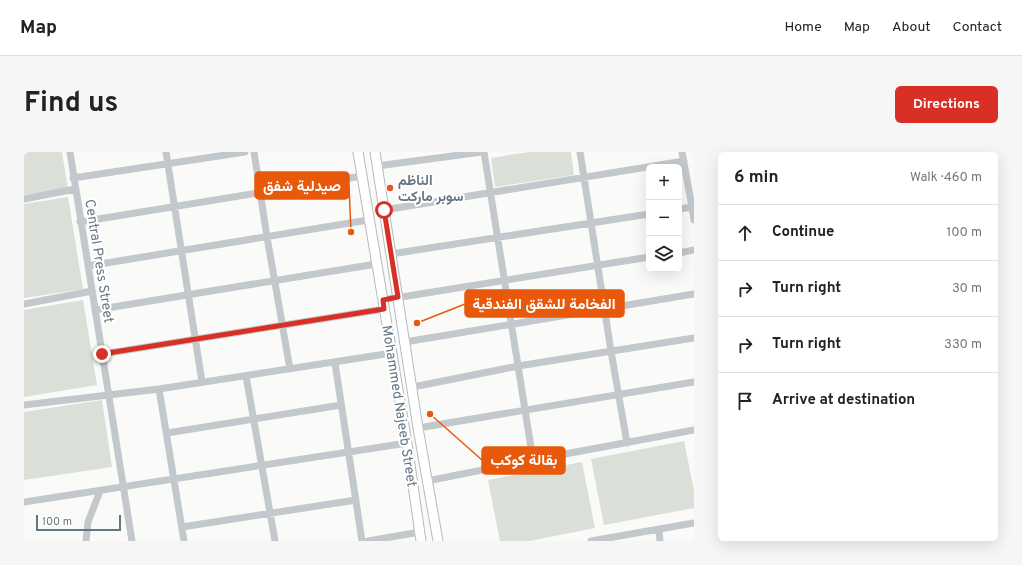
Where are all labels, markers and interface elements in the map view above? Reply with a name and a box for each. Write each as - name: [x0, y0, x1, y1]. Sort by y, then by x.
- text: Map: [20, 16, 57, 40]
- text: Home: [785, 19, 822, 36]
- text: Map: [844, 19, 870, 36]
- text: About: [892, 19, 931, 36]
- text: Contact: [953, 19, 1002, 36]
- text: Find us: [24, 86, 118, 122]
- button: Directions: [895, 86, 998, 123]
- map controls: [646, 164, 682, 272]
- button: +: [646, 164, 682, 200]
- text: 6 min: [734, 167, 778, 189]
- text: Walk · 460 m: [910, 170, 982, 186]
- callout: صيدلية شفق: [255, 172, 349, 199]
- place label: الناظم سوبر ماركت: [398, 173, 464, 206]
- text: صيدلية شفق: [263, 178, 341, 197]
- marker: الناظم سوبر ماركت: [385, 183, 395, 193]
- street label: Central Press Street: [80, 198, 117, 324]
- button: −: [646, 200, 682, 236]
- route start: [375, 201, 393, 219]
- icon: ahead: [734, 222, 756, 244]
- text: Continue: [772, 223, 834, 242]
- text: 100 m: [946, 225, 982, 241]
- button: layers: [646, 236, 682, 272]
- icon: right: [734, 278, 756, 300]
- text: Turn right: [772, 279, 841, 298]
- text: 30 m: [952, 281, 982, 297]
- callout: الفخامة للشقق الفندقية: [465, 290, 624, 317]
- text: الفخامة للشقق الفندقية: [472, 296, 616, 315]
- street label: Mohammed Najeeb Street: [377, 324, 420, 488]
- icon: right: [734, 334, 756, 356]
- text: Turn right: [772, 335, 841, 354]
- text: 330 m: [944, 337, 982, 353]
- route end: [93, 345, 111, 363]
- icon: arrive: [734, 390, 756, 412]
- text: Arrive at destination: [772, 391, 915, 410]
- callout: بقالة كوكب: [482, 447, 565, 474]
- text: بقالة كوكب: [491, 452, 557, 471]
- scale bar: [36, 513, 121, 532]
- text: 100 m: [42, 515, 72, 529]

